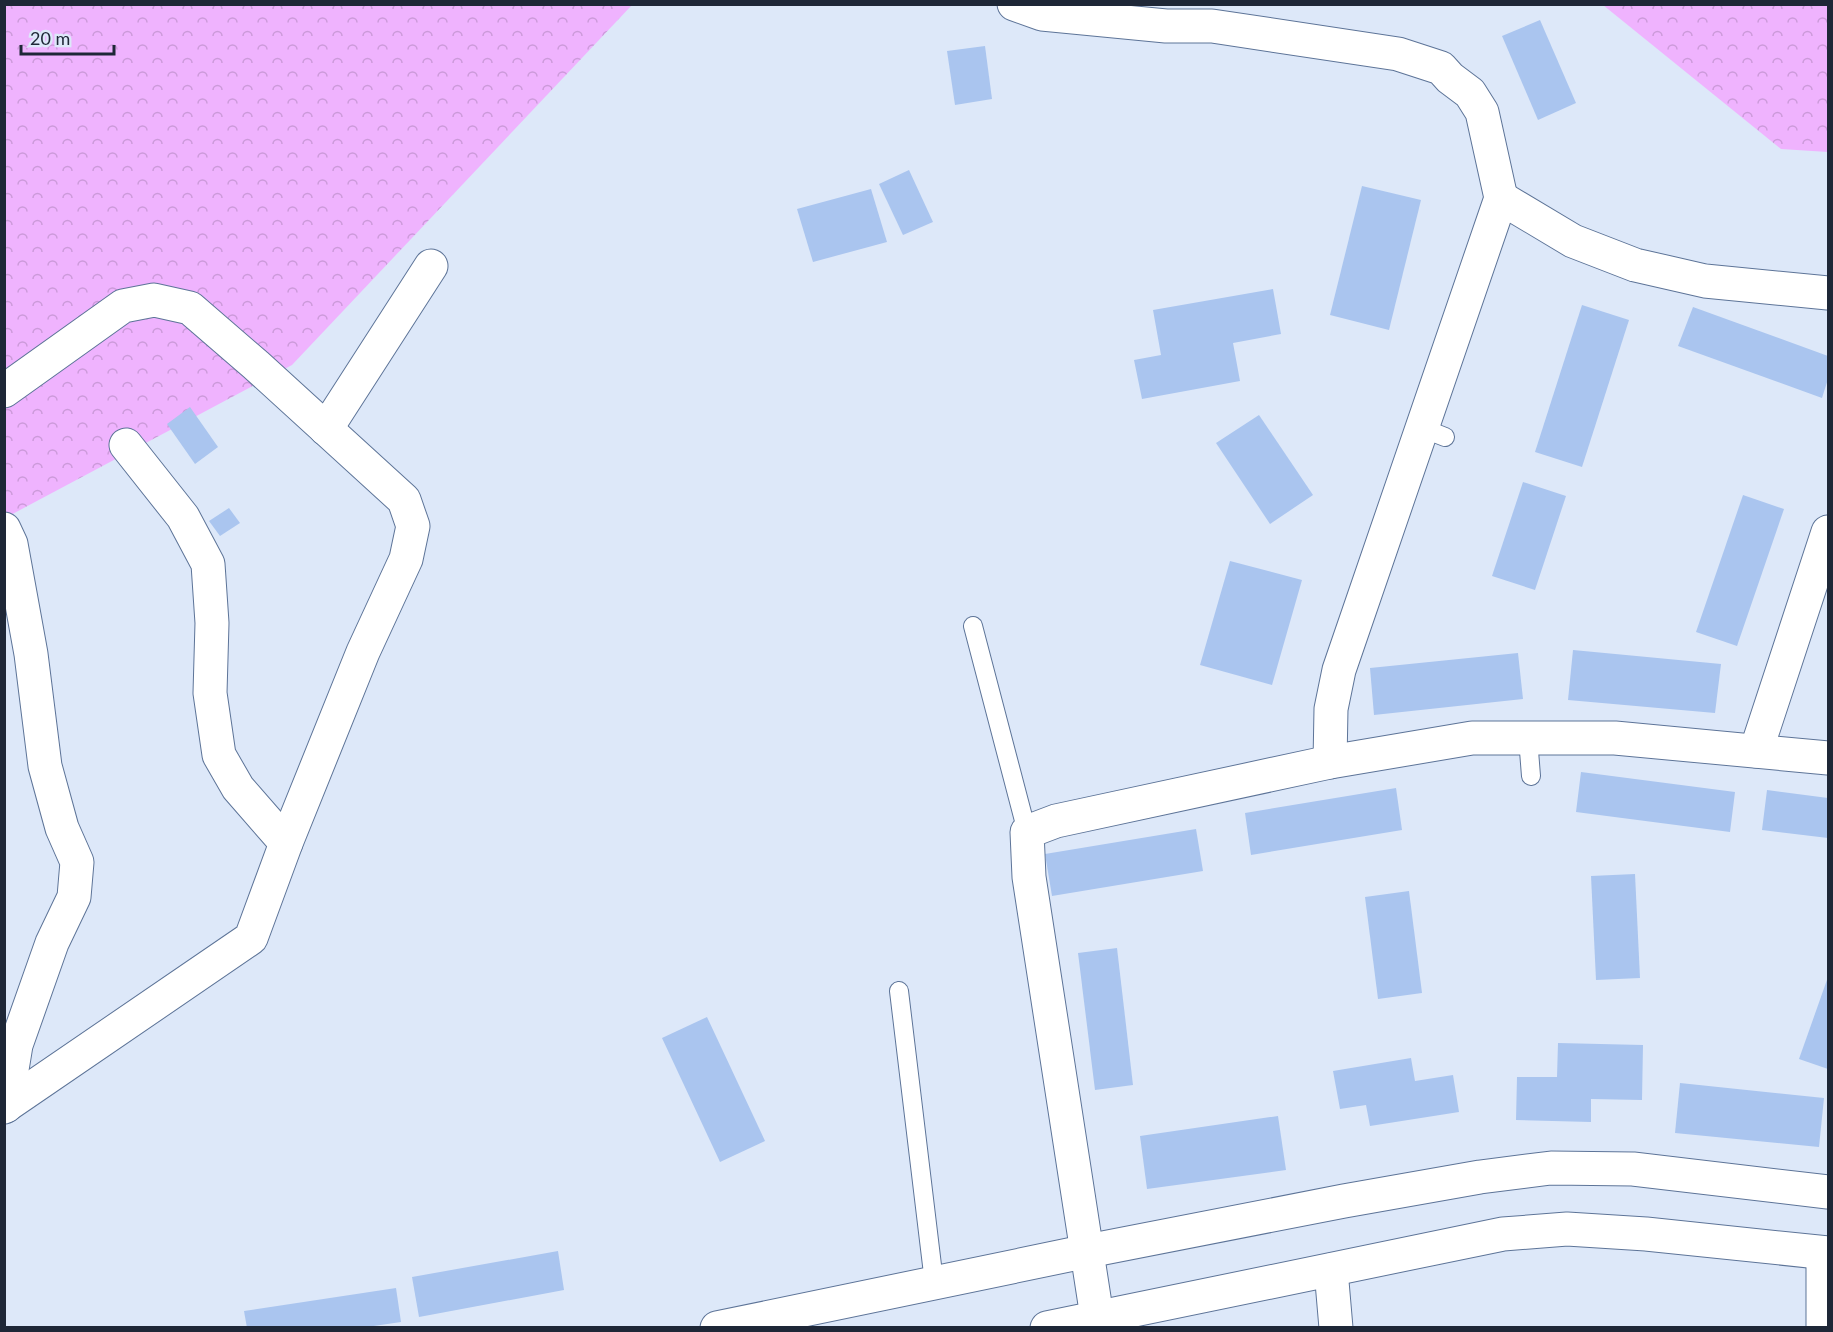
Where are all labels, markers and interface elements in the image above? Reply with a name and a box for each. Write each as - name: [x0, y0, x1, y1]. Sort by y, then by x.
- scale bar: [21, 18, 114, 56]
- text: 20 m: [30, 27, 70, 49]

